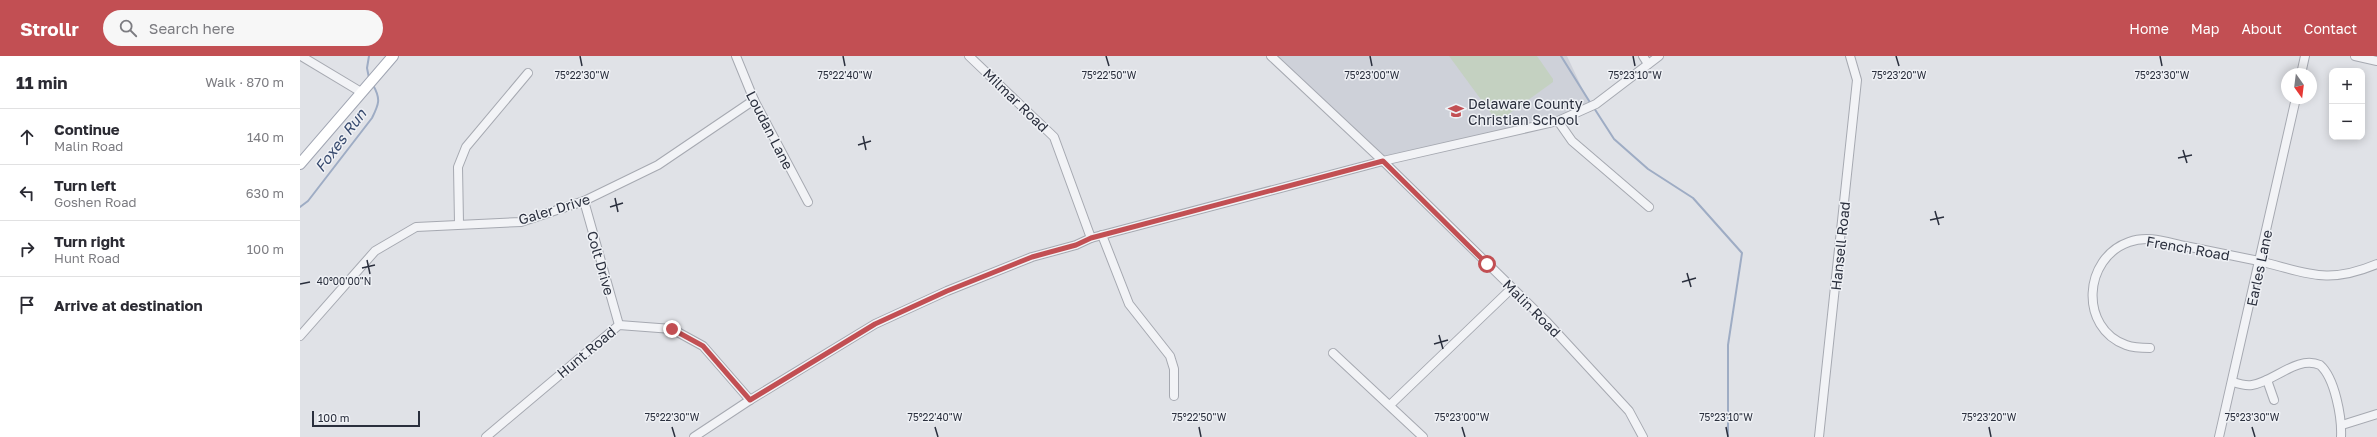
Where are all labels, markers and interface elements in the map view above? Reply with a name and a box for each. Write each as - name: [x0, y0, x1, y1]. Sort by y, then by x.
- search box: [103, 10, 383, 46]
- text: Strollr: [20, 17, 79, 40]
- icon: search: [117, 17, 139, 39]
- text: Search here: [149, 19, 235, 37]
- text: Home: [2129, 20, 2169, 37]
- text: Map: [2191, 20, 2219, 37]
- text: About: [2241, 20, 2282, 37]
- text: Contact: [2304, 20, 2357, 37]
- street label: Milmar Road: [980, 65, 1052, 135]
- north arrow: [2281, 68, 2317, 104]
- map controls: [2329, 68, 2365, 140]
- button: +: [2329, 68, 2365, 104]
- text: 75°22'30"W: [555, 69, 610, 81]
- text: 75°22'40"W: [818, 69, 873, 81]
- text: 75°22'50"W: [1082, 69, 1137, 81]
- text: 75°23'00"W: [1345, 69, 1400, 81]
- text: 75°23'10"W: [1608, 69, 1662, 81]
- text: 75°23'20"W: [1872, 69, 1927, 81]
- text: 75°23'30"W: [2135, 69, 2190, 81]
- text: 11 min: [16, 72, 68, 93]
- text: Walk · 870 m: [205, 74, 284, 90]
- street label: Loudan Lane: [743, 88, 797, 172]
- place label: Delaware County Christian School: [1468, 95, 1583, 128]
- school or university icon: Delaware County Christian School: [1447, 102, 1465, 120]
- water label: Foxes Run: [311, 104, 370, 175]
- button: −: [2329, 104, 2365, 140]
- text: Continue: [54, 120, 120, 138]
- icon: ahead: [16, 126, 38, 148]
- text: 140 m: [247, 129, 284, 145]
- text: Malin Road: [54, 138, 123, 154]
- text: Turn left: [54, 176, 116, 194]
- icon: left: [16, 182, 38, 204]
- text: 630 m: [246, 185, 284, 201]
- street label: Galer Drive: [516, 190, 592, 228]
- text: Goshen Road: [54, 194, 137, 210]
- street label: Hansell Road: [1827, 201, 1853, 291]
- street label: Earles Lane: [2243, 228, 2275, 308]
- street label: Colt Drive: [584, 229, 618, 297]
- text: Turn right: [54, 232, 125, 250]
- street label: French Road: [2145, 232, 2231, 264]
- icon: right: [16, 238, 38, 260]
- text: 100 m: [247, 241, 284, 257]
- text: Hunt Road: [54, 250, 120, 266]
- route start: [1478, 255, 1496, 273]
- text: 40°00'00"N: [317, 275, 371, 287]
- street label: Malin Road: [1500, 276, 1564, 340]
- icon: arrive: [16, 294, 38, 316]
- text: Arrive at destination: [54, 296, 203, 314]
- route end: [663, 320, 681, 338]
- street label: Hunt Road: [553, 323, 619, 381]
- scale bar: [312, 409, 420, 428]
- text: 100 m: [318, 411, 349, 424]
- text: 75°22'30"W: [645, 411, 700, 423]
- text: 75°22'40"W: [908, 411, 963, 423]
- text: 75°22'50"W: [1172, 411, 1227, 423]
- text: 75°23'00"W: [1435, 411, 1490, 423]
- text: 75°23'10"W: [1699, 411, 1753, 423]
- text: 75°23'20"W: [1962, 411, 2017, 423]
- text: 75°23'30"W: [2225, 411, 2280, 423]

